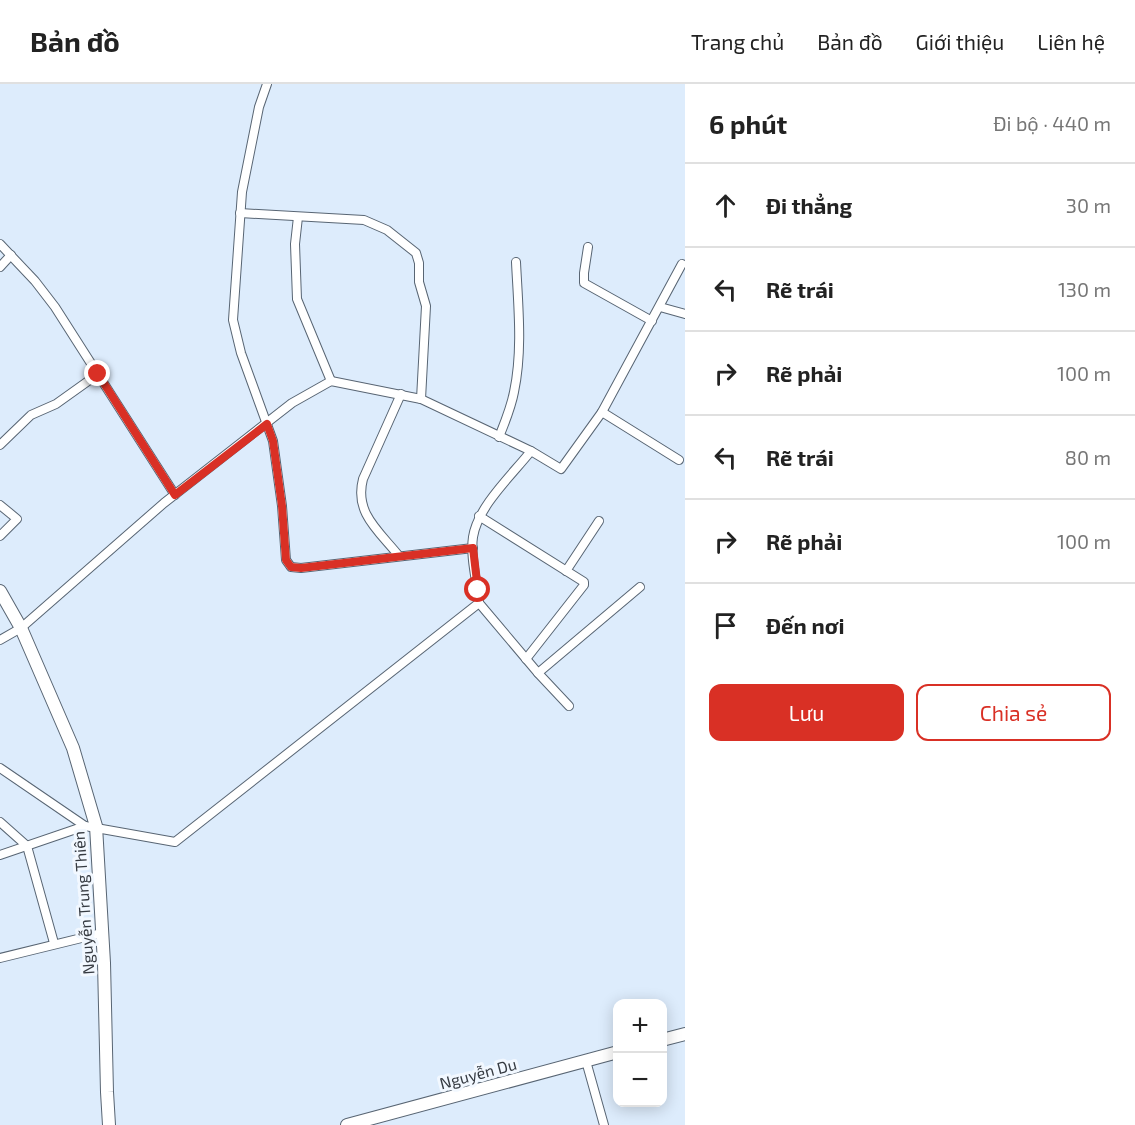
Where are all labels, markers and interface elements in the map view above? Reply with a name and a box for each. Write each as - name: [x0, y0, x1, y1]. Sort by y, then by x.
- text: Bản đồ: [30, 24, 120, 58]
- text: Trang chủ: [691, 29, 784, 54]
- text: Bản đồ: [817, 29, 883, 54]
- text: Giới thiệu: [916, 29, 1004, 54]
- text: Liên hệ: [1037, 29, 1105, 54]
- text: 6 phút: [709, 108, 787, 139]
- text: Đi bộ · 440 m: [993, 111, 1111, 135]
- icon: ahead: [709, 189, 742, 222]
- text: Đi thẳng: [766, 192, 852, 218]
- text: 30 m: [1066, 193, 1111, 217]
- icon: left: [709, 273, 742, 306]
- text: Rẽ trái: [766, 276, 834, 302]
- text: 130 m: [1058, 277, 1111, 301]
- icon: right: [709, 357, 742, 390]
- route end: [84, 360, 110, 386]
- text: Rẽ phải: [766, 360, 842, 386]
- text: 100 m: [1057, 361, 1111, 385]
- icon: left: [709, 441, 742, 474]
- text: Rẽ trái: [766, 444, 834, 470]
- text: 80 m: [1065, 445, 1111, 469]
- icon: right: [709, 525, 742, 558]
- text: Rẽ phải: [766, 528, 842, 554]
- text: 100 m: [1057, 529, 1111, 553]
- route start: [464, 576, 490, 602]
- icon: arrive: [709, 609, 742, 642]
- text: Đến nơi: [766, 612, 844, 638]
- button: Lưu: [709, 684, 904, 741]
- button: Chia sẻ: [916, 684, 1111, 741]
- street label: Nguyễn Trung Thiên: [69, 831, 97, 975]
- map controls: [613, 999, 667, 1107]
- button: +: [613, 999, 667, 1053]
- button: −: [613, 1053, 667, 1107]
- street label: Nguyễn Du: [437, 1054, 519, 1092]

